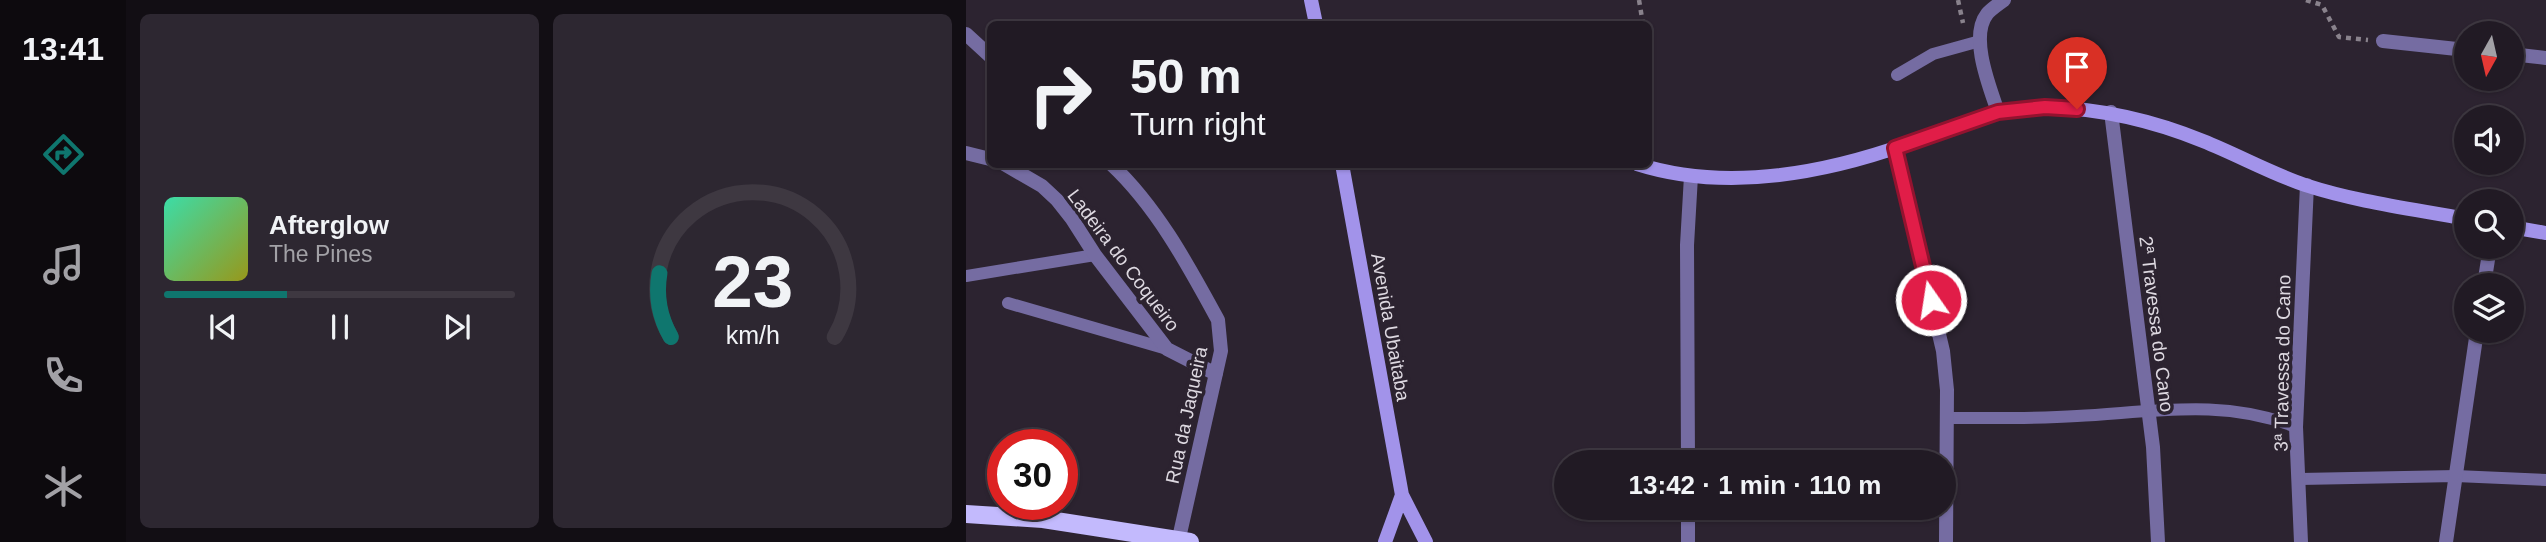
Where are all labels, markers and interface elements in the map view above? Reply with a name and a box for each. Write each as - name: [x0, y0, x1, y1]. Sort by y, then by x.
- north arrow: [2454, 21, 2524, 91]
- map controls: [2454, 21, 2524, 343]
- text: 13:41: [22, 31, 104, 67]
- pin: [2047, 37, 2107, 109]
- icon: arrive: [2058, 48, 2096, 86]
- icon: right: [1015, 49, 1106, 140]
- text: 50 m: [1130, 49, 1242, 103]
- button: sound: [2454, 105, 2524, 175]
- text: Turn right: [1130, 106, 1266, 142]
- icon: directions: [39, 130, 88, 179]
- street label: Ladeira do Coqueiro: [1063, 185, 1184, 335]
- button: search: [2454, 189, 2524, 259]
- text: Afterglow: [269, 210, 389, 240]
- street label: 2ª Travessa do Cano: [2135, 235, 2178, 413]
- icon: music: [39, 240, 88, 289]
- text: The Pines: [269, 241, 373, 267]
- text: 23: [712, 241, 793, 322]
- street label: Avenida Ubaitaba: [1367, 252, 1414, 403]
- position arrow: [1894, 263, 1968, 337]
- button: layers: [2454, 273, 2524, 343]
- street label: 3ª Travessa do Cano: [2270, 274, 2295, 452]
- icon: previous: [204, 308, 242, 346]
- icon: pause: [321, 308, 359, 346]
- icon: next: [438, 308, 476, 346]
- text: km/h: [725, 321, 780, 349]
- street label: Rua da Jaqueira: [1162, 344, 1211, 485]
- icon: phone: [39, 351, 88, 400]
- speed limit sign: 30: [987, 429, 1078, 520]
- icon: climate: [39, 462, 88, 511]
- text: 13:42 · 1 min · 110 m: [1629, 470, 1881, 500]

